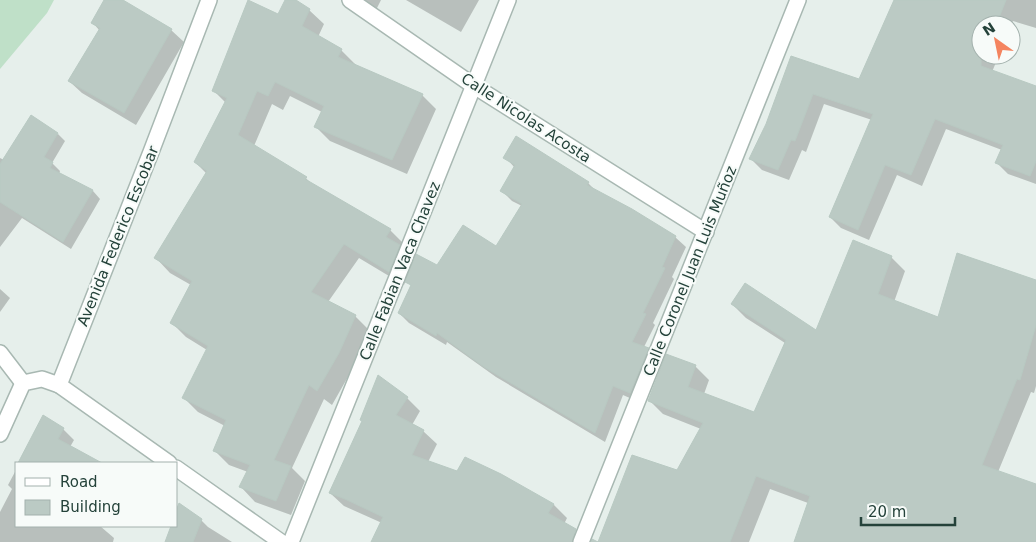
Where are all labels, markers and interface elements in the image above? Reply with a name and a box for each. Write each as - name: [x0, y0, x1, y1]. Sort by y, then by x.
- north arrow: [971, 15, 1021, 65]
- text: N: [980, 19, 998, 39]
- street label: Calle Nicolas Acosta: [458, 69, 594, 167]
- street label: Avenida Federico Escobar: [74, 143, 163, 329]
- street label: Calle Coronel Juan Luis Muñoz: [639, 163, 741, 379]
- street label: Calle Fabian Vaca Chavez: [356, 179, 444, 363]
- legend: [15, 462, 178, 527]
- text: Road: [60, 473, 98, 491]
- scale bar: [861, 494, 955, 526]
- text: Building: [60, 498, 121, 516]
- text: 20 m: [868, 503, 906, 521]

